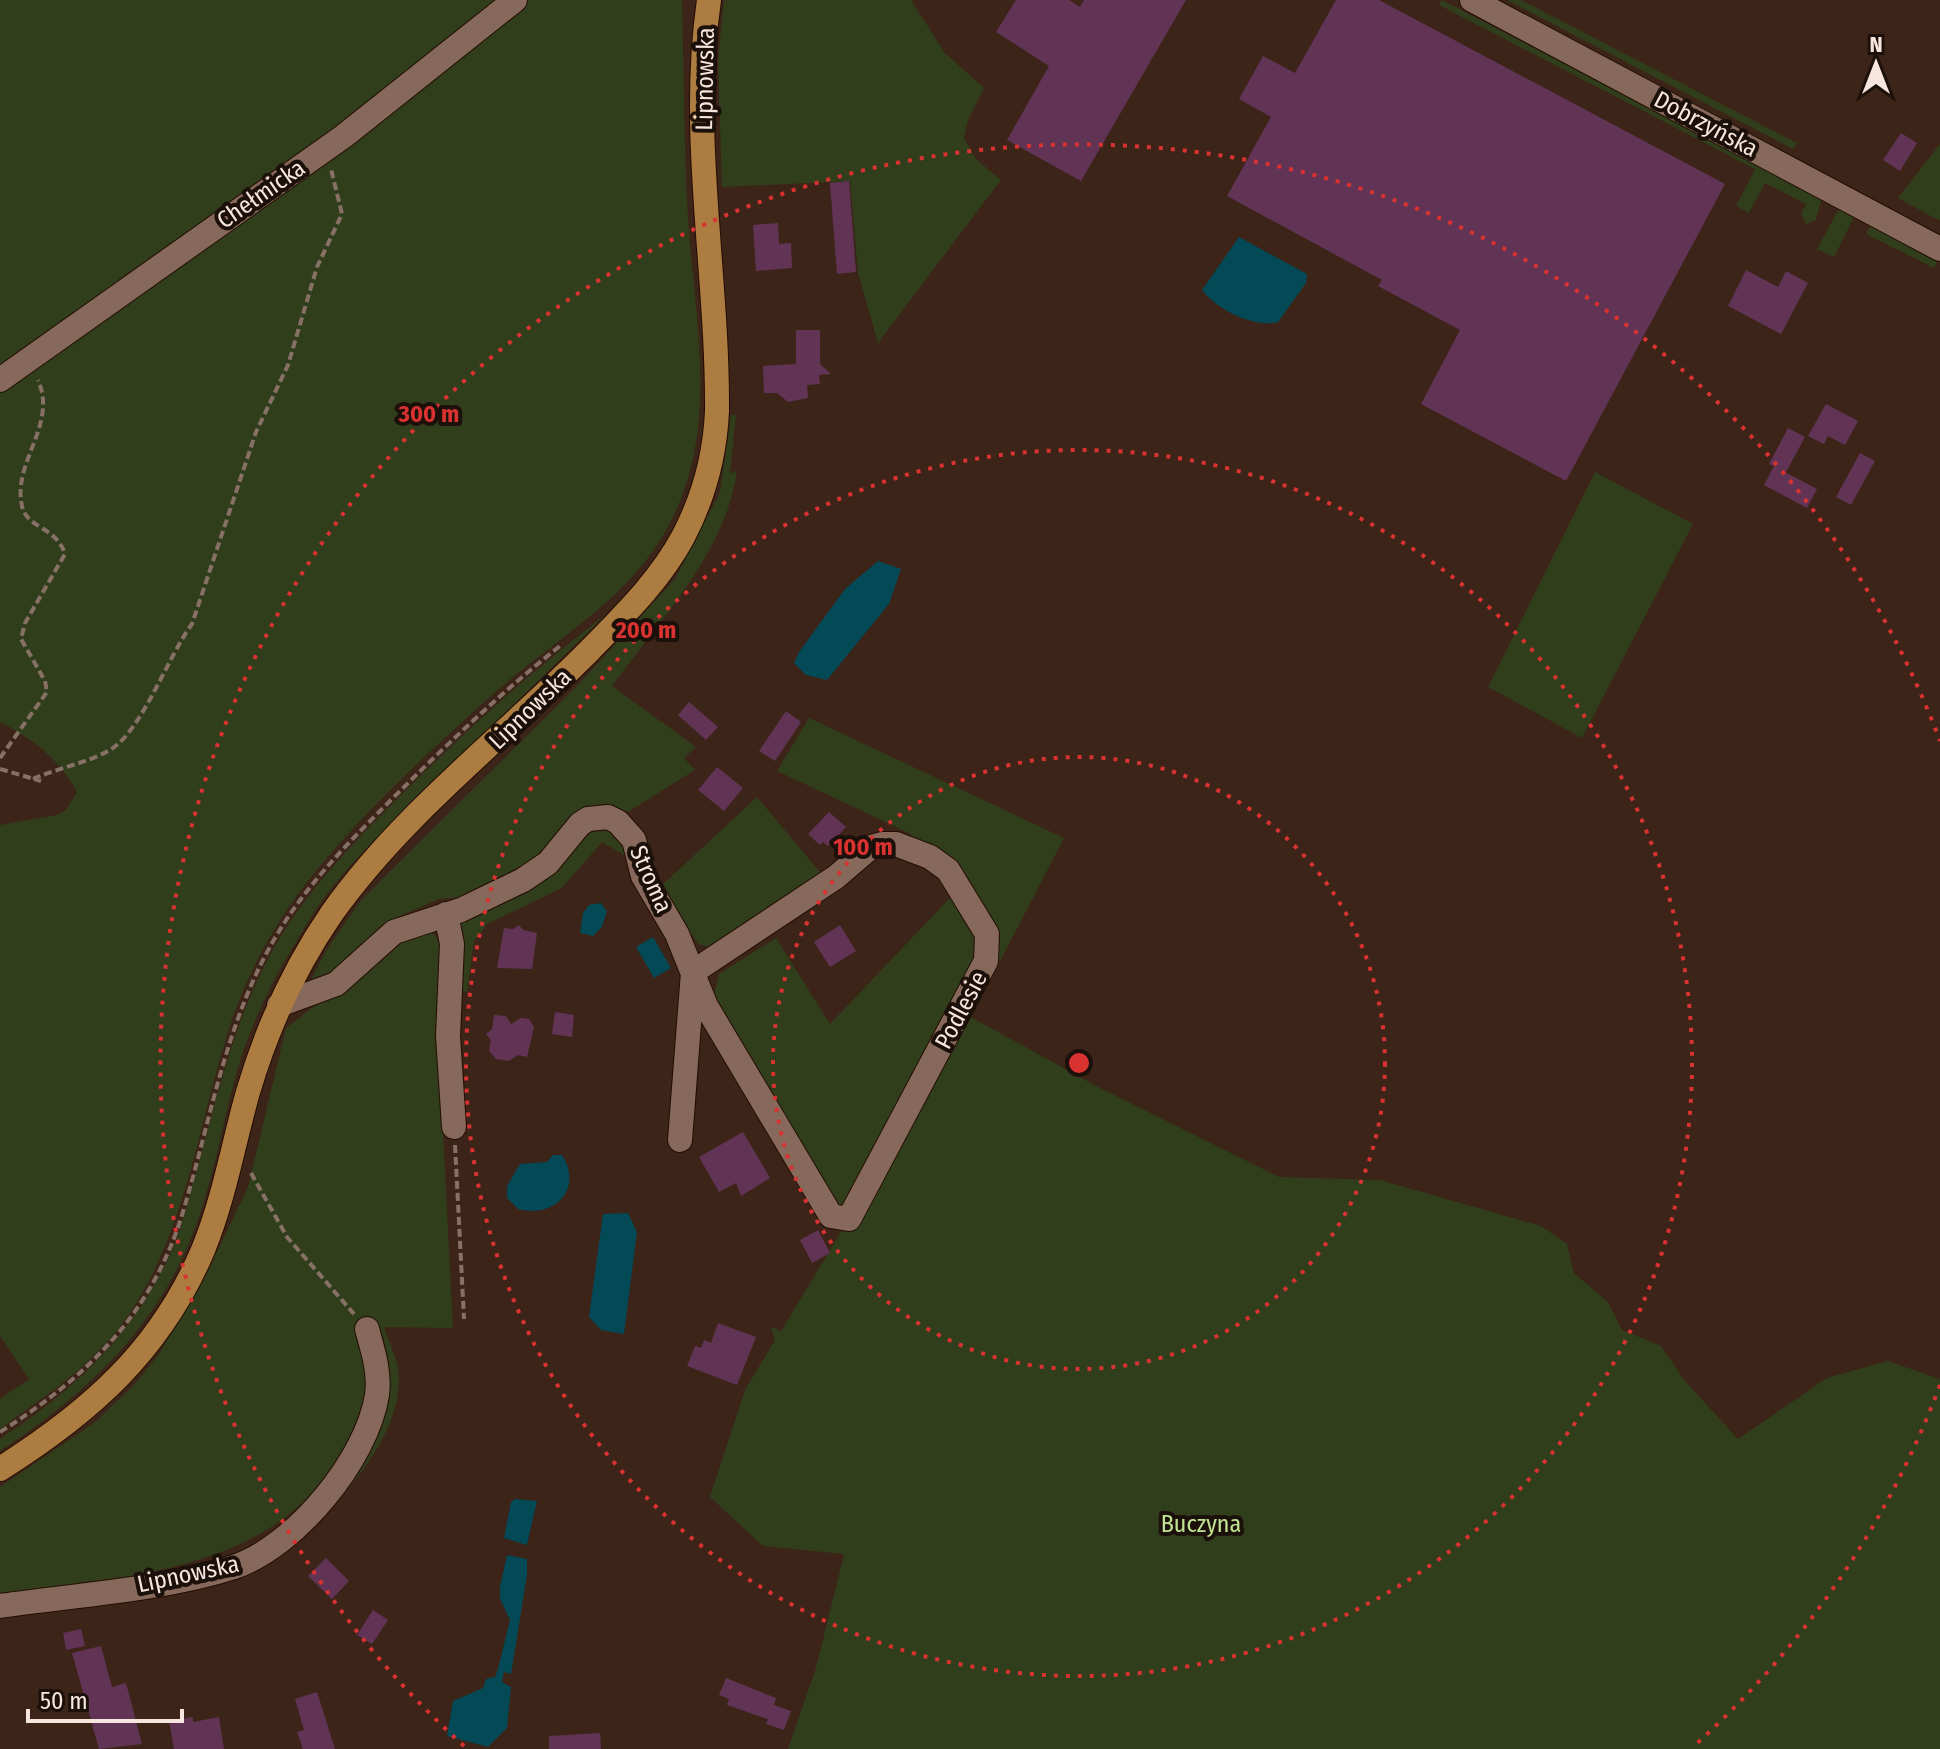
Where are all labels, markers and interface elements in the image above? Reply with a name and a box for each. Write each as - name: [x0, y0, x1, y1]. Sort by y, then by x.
- north arrow: [1836, 24, 1916, 104]
- street label: Lipnowska: [690, 27, 720, 131]
- text: N: [1869, 31, 1883, 58]
- street label: Dobrzyńska: [1649, 85, 1763, 163]
- street label: Chełmicka: [212, 154, 310, 234]
- text: 300 m: [398, 400, 459, 428]
- text: 200 m: [615, 616, 676, 644]
- street label: Lipnowska: [483, 663, 577, 755]
- text: 100 m: [833, 833, 893, 861]
- street label: Stroma: [624, 841, 678, 917]
- street label: Podlesie: [929, 967, 993, 1053]
- centre of rings: [1065, 1049, 1093, 1077]
- park label: Buczyna: [1161, 1510, 1241, 1538]
- street label: Lipnowska: [135, 1550, 241, 1598]
- scale bar: [28, 1673, 182, 1723]
- text: 50 m: [40, 1687, 88, 1715]

